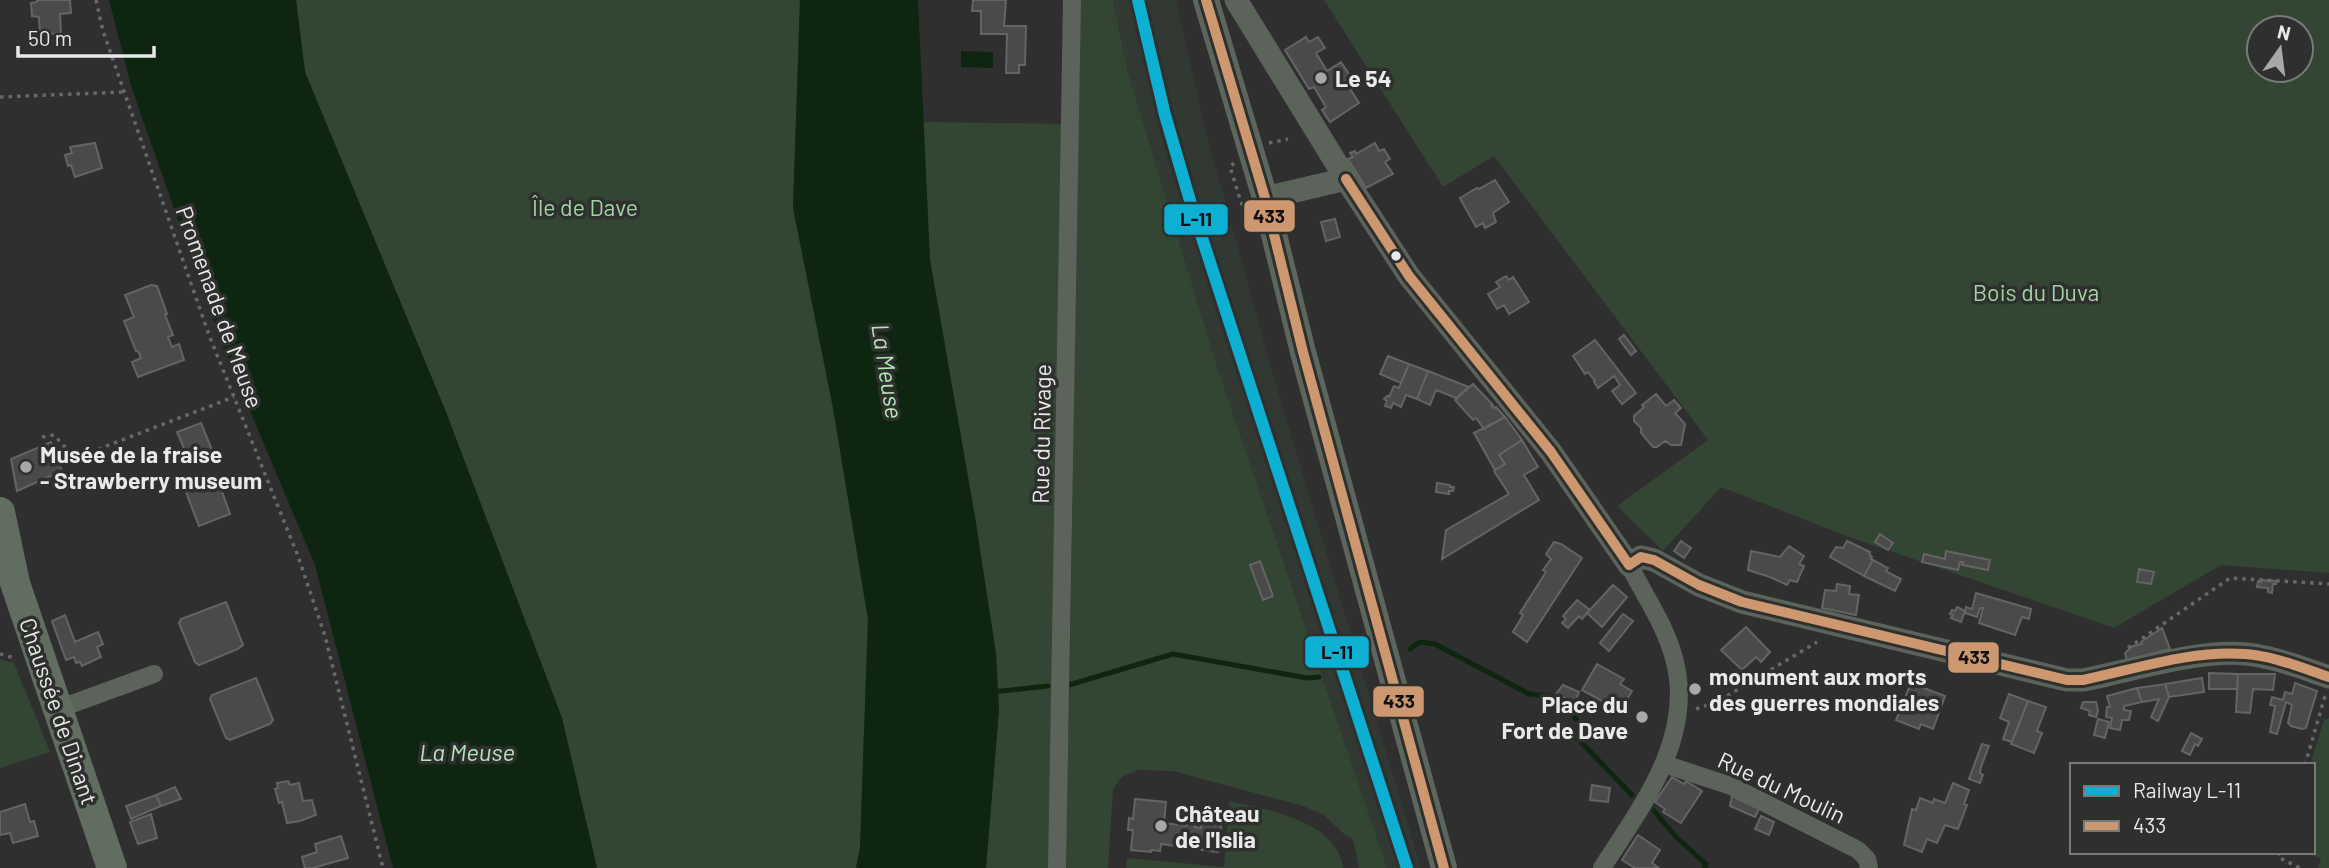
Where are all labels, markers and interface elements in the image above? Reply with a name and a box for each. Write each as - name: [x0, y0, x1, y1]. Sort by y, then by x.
- scale bar: [18, 14, 154, 58]
- north arrow: [2245, 14, 2315, 84]
- text: N: [2275, 19, 2293, 45]
- text: 50 m: [28, 25, 72, 50]
- place label: Le 54: [1335, 64, 1392, 92]
- marker: Le 54: [1313, 70, 1329, 86]
- park label: Île de Dave: [532, 193, 638, 221]
- line badge: 433: [1243, 199, 1296, 233]
- street label: Promenade de Meuse: [170, 202, 270, 412]
- line badge: L-11: [1163, 203, 1229, 236]
- text: 433: [1253, 204, 1285, 227]
- text: L-11: [1180, 207, 1212, 230]
- unlabelled marker: [1389, 249, 1403, 263]
- park label: Bois du Duva: [1973, 278, 2099, 306]
- water label: La Meuse: [866, 321, 910, 421]
- street label: Rue du Rivage: [1026, 364, 1056, 504]
- place label: Musée de la fraise - Strawberry museum: [40, 440, 262, 494]
- marker: Musée de la fraise - Strawberry museum: [18, 459, 34, 475]
- street label: Chaussée de Dinant: [14, 614, 104, 808]
- line badge: L-11: [1304, 635, 1370, 669]
- text: L-11: [1321, 640, 1353, 663]
- line badge: 433: [1947, 641, 2000, 674]
- text: 433: [1958, 645, 1990, 668]
- place label: monument aux morts des guerres mondiales: [1709, 662, 1939, 716]
- marker: monument aux morts des guerres mondiales: [1687, 681, 1703, 697]
- line badge: 433: [1372, 685, 1425, 718]
- text: 433: [1383, 689, 1415, 712]
- place label: Place du Fort de Dave: [1501, 690, 1628, 744]
- marker: Place du Fort de Dave: [1634, 709, 1650, 725]
- water label: La Meuse: [419, 737, 515, 766]
- street label: Rue du Moulin: [1714, 745, 1850, 829]
- legend: [2070, 763, 2315, 854]
- text: Railway L-11: [2133, 777, 2241, 802]
- place label: Château de l'Islia: [1175, 799, 1259, 853]
- text: 433: [2133, 812, 2166, 837]
- marker: Château de l'Islia: [1153, 818, 1169, 834]

